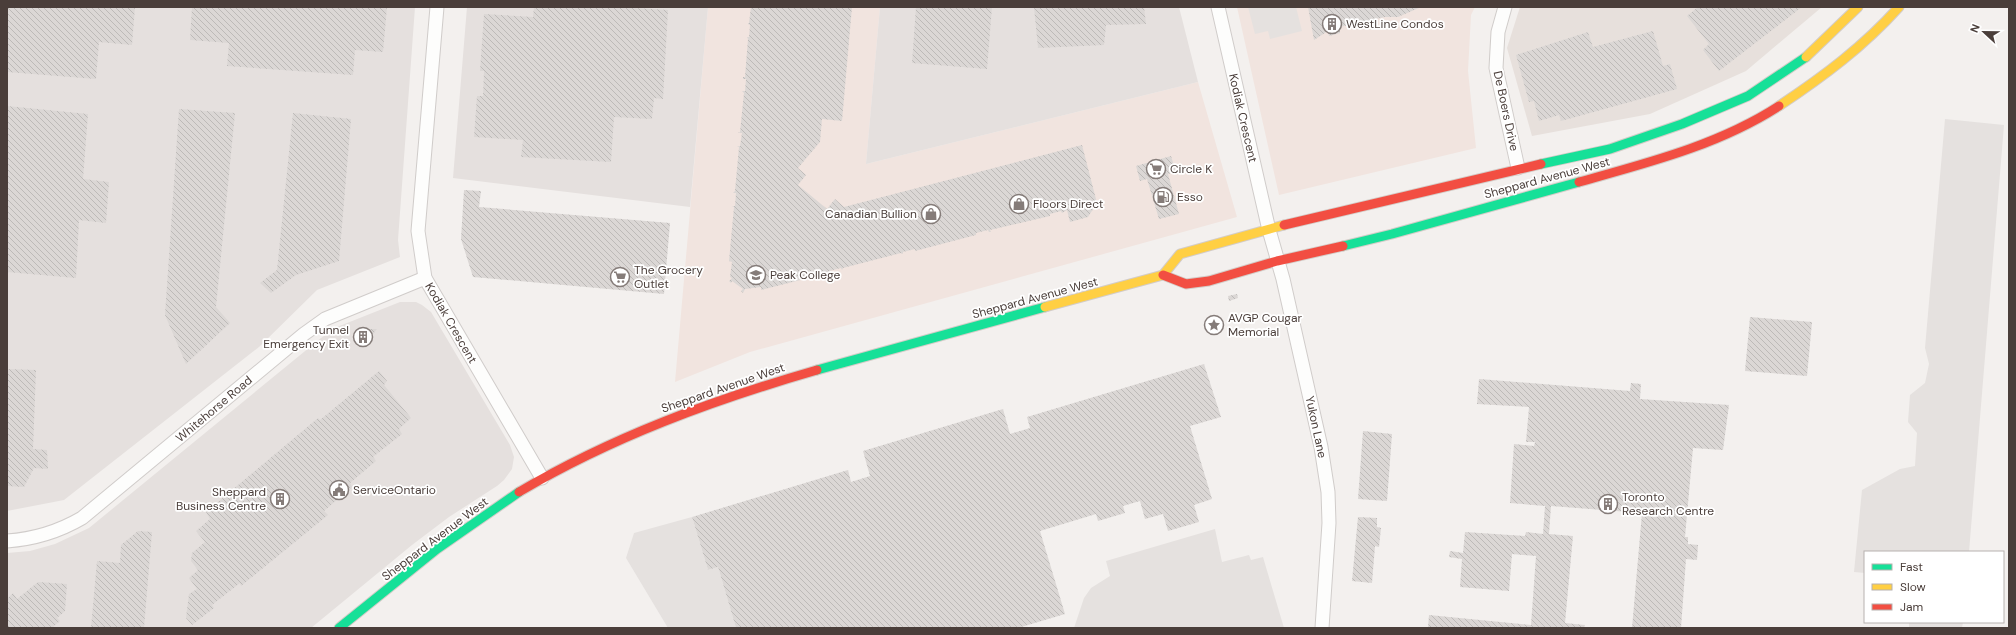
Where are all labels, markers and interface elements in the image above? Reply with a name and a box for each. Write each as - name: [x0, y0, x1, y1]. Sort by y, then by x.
- north arrow: [1964, 12, 2004, 52]
- building icon: WestLine Condos: [1321, 13, 1343, 35]
- place label: WestLine Condos: [1346, 16, 1444, 32]
- text: N: [1967, 22, 1983, 35]
- street label: De Boers Drive: [1490, 69, 1522, 153]
- street label: Kodiak Crescent: [1225, 72, 1261, 164]
- street label: Sheppard Avenue West: [1482, 153, 1612, 202]
- supermarket icon: Circle K: [1145, 158, 1167, 180]
- place label: Circle K: [1170, 161, 1212, 177]
- fuel station icon: Esso: [1152, 186, 1174, 208]
- place label: Esso: [1177, 189, 1203, 205]
- shop icon: Floors Direct: [1008, 193, 1030, 215]
- place label: Floors Direct: [1033, 196, 1104, 212]
- shop icon: Canadian Bullion: [920, 203, 942, 225]
- place label: Canadian Bullion: [825, 206, 917, 222]
- place label: The Grocery Outlet: [634, 262, 703, 292]
- school or university icon: Peak College: [745, 264, 767, 286]
- supermarket icon: The Grocery Outlet: [609, 266, 631, 288]
- place label: Peak College: [770, 267, 841, 283]
- street label: Sheppard Avenue West: [970, 273, 1100, 322]
- street label: Kodiak Crescent: [421, 280, 481, 367]
- place label: AVGP Cougar Memorial: [1228, 310, 1303, 340]
- place icon: AVGP Cougar Memorial: [1203, 314, 1225, 336]
- place label: Tunnel Emergency Exit: [263, 322, 349, 352]
- building icon: Tunnel Emergency Exit: [352, 326, 374, 348]
- street label: Sheppard Avenue West: [659, 359, 787, 417]
- street label: Whitehorse Road: [172, 372, 256, 446]
- street label: Yukon Lane: [1302, 395, 1330, 460]
- public building icon: ServiceOntario: [328, 479, 350, 501]
- place label: ServiceOntario: [353, 482, 436, 498]
- place label: Sheppard Business Centre: [176, 484, 266, 514]
- building icon: Sheppard Business Centre: [269, 488, 291, 510]
- place label: Toronto Research Centre: [1622, 489, 1714, 519]
- street label: Sheppard Avenue West: [379, 493, 492, 584]
- building icon: Toronto Research Centre: [1597, 493, 1619, 515]
- legend: [1864, 551, 2004, 623]
- text: Fast: [1900, 559, 1923, 575]
- text: Slow: [1900, 579, 1926, 595]
- text: Jam: [1900, 599, 1923, 615]

